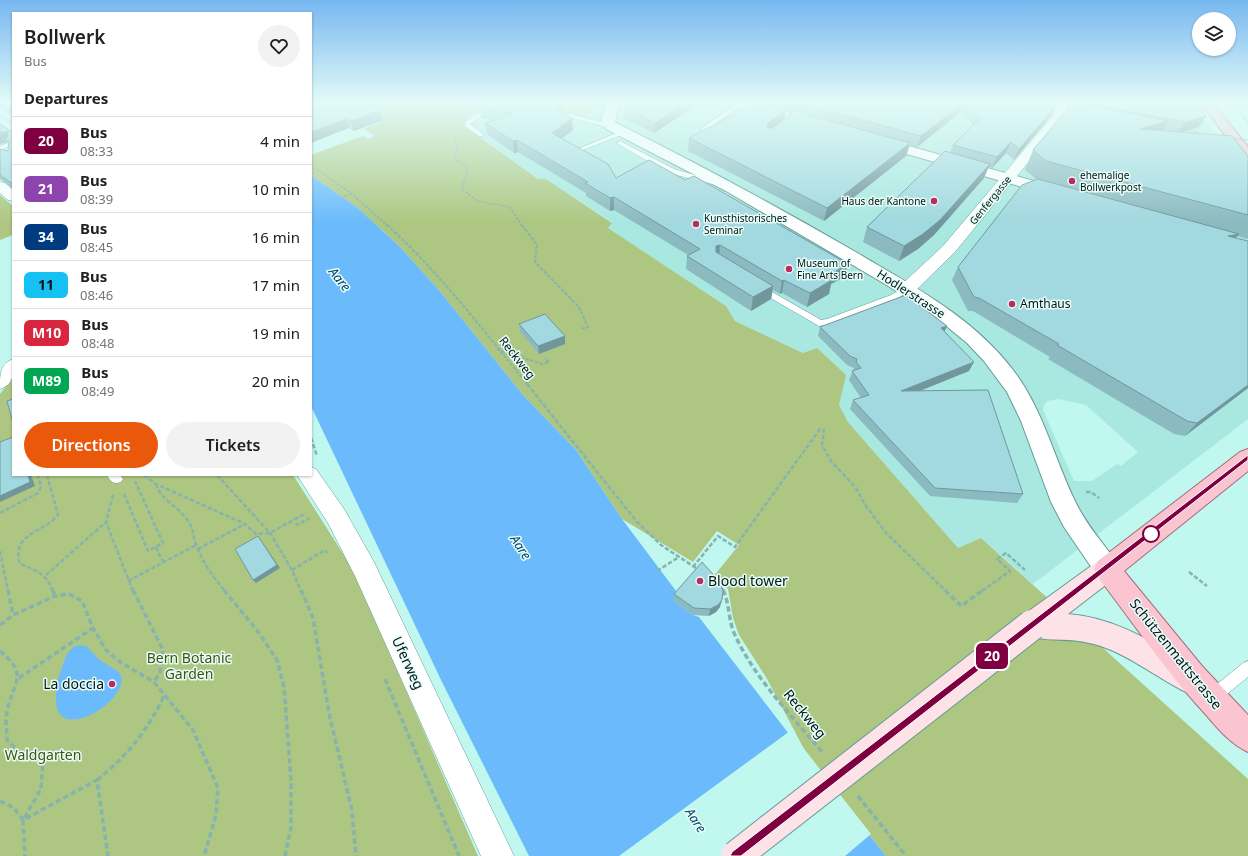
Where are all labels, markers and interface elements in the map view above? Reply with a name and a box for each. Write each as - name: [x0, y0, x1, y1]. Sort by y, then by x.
- map controls: [1192, 12, 1236, 56]
- button: layers: [1192, 12, 1236, 56]
- text: Bollwerk: [24, 24, 105, 50]
- button: heart: [258, 25, 300, 67]
- text: Bus: [24, 52, 47, 70]
- text: Departures: [24, 88, 108, 108]
- text: Bus: [80, 122, 107, 142]
- text: 20: [38, 131, 54, 150]
- text: 4 min: [260, 131, 300, 151]
- text: 08:33: [80, 142, 113, 160]
- place label: ehemalige Bollwerkpost: [1080, 168, 1142, 194]
- text: Bus: [80, 170, 107, 190]
- street label: Genfergasse: [966, 172, 1014, 227]
- marker: ehemalige Bollwerkpost: [1067, 176, 1077, 186]
- text: 21: [38, 179, 54, 198]
- text: 10 min: [252, 179, 300, 199]
- text: 08:39: [80, 190, 113, 208]
- place label: Haus der Kantone: [841, 194, 926, 208]
- marker: Haus der Kantone: [929, 196, 939, 206]
- place label: Kunsthistorisches Seminar: [704, 211, 787, 237]
- text: Bus: [80, 218, 107, 238]
- marker: Kunsthistorisches Seminar: [691, 219, 701, 229]
- text: 34: [38, 227, 54, 246]
- text: 16 min: [252, 227, 300, 247]
- text: 08:45: [80, 238, 113, 256]
- place label: Museum of Fine Arts Bern: [797, 256, 863, 282]
- water label: Aare: [324, 262, 356, 295]
- marker: Museum of Fine Arts Bern: [784, 264, 794, 274]
- street label: Hodlerstrasse: [874, 265, 949, 322]
- text: Bus: [80, 266, 107, 286]
- text: 11: [38, 275, 54, 294]
- text: 17 min: [252, 275, 300, 295]
- text: 08:46: [80, 286, 113, 304]
- place label: Amthaus: [1020, 295, 1071, 312]
- marker: Amthaus: [1007, 299, 1017, 309]
- text: Bus: [81, 314, 108, 334]
- text: M10: [32, 323, 61, 342]
- text: 19 min: [252, 323, 300, 343]
- street label: Reckweg: [495, 333, 539, 383]
- text: 08:48: [81, 334, 114, 352]
- text: Bus: [81, 362, 108, 382]
- text: M89: [32, 371, 61, 390]
- text: 20 min: [252, 371, 300, 391]
- text: 08:49: [81, 382, 114, 400]
- button: Directions: [24, 422, 158, 468]
- button: Tickets: [166, 422, 300, 468]
- unlabelled marker: [1142, 525, 1160, 543]
- water label: Aare: [506, 530, 536, 563]
- place label: Blood tower: [708, 571, 788, 590]
- marker: Blood tower: [695, 576, 705, 586]
- street label: Schützenmattstrasse: [1126, 594, 1227, 713]
- street label: Uferweg: [388, 633, 429, 692]
- line badge: 20: [974, 643, 1010, 669]
- text: 20: [984, 646, 1000, 665]
- park label: Bern Botanic Garden: [147, 648, 232, 683]
- place label: La doccia: [43, 674, 104, 693]
- marker: La doccia: [107, 679, 117, 689]
- street label: Reckweg: [780, 685, 831, 742]
- park label: Waldgarten: [5, 745, 81, 764]
- water label: Aare: [681, 803, 711, 836]

